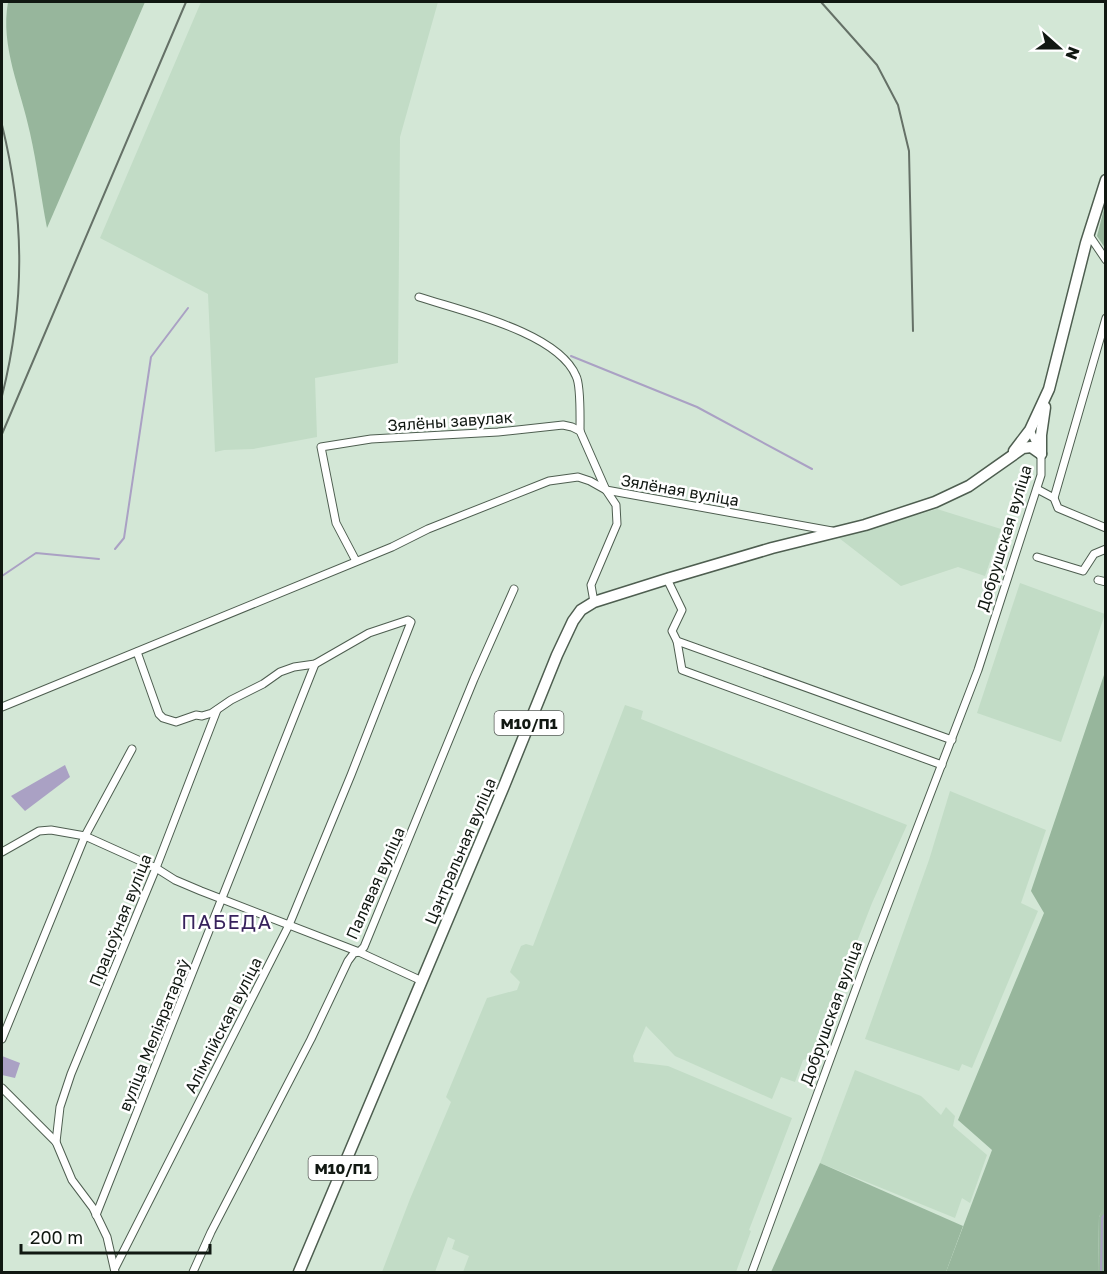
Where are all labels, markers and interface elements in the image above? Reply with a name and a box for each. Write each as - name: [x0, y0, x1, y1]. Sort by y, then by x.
- north arrow: [1029, 18, 1089, 78]
- text: N: [1061, 44, 1085, 63]
- street label: Зялёны завулак: [387, 407, 513, 435]
- street label: Добрушская вуліца: [972, 462, 1036, 614]
- street label: Зялёная вуліца: [619, 470, 741, 510]
- road number: М10/П1: [494, 711, 564, 735]
- street label: Цэнтральная вуліца: [420, 775, 500, 927]
- street label: Палявая вуліца: [341, 824, 409, 942]
- street label: Працоўная вуліца: [84, 851, 156, 989]
- district label: ПАБЕДА: [181, 909, 273, 933]
- street label: Добрушская вуліца: [796, 938, 866, 1088]
- street label: Алімпійская вуліца: [180, 954, 266, 1096]
- street label: вуліца Меліяратараў: [114, 956, 194, 1114]
- road number: М10/П1: [308, 1156, 378, 1180]
- scale bar: [21, 1217, 210, 1255]
- text: 200 m: [30, 1226, 83, 1248]

